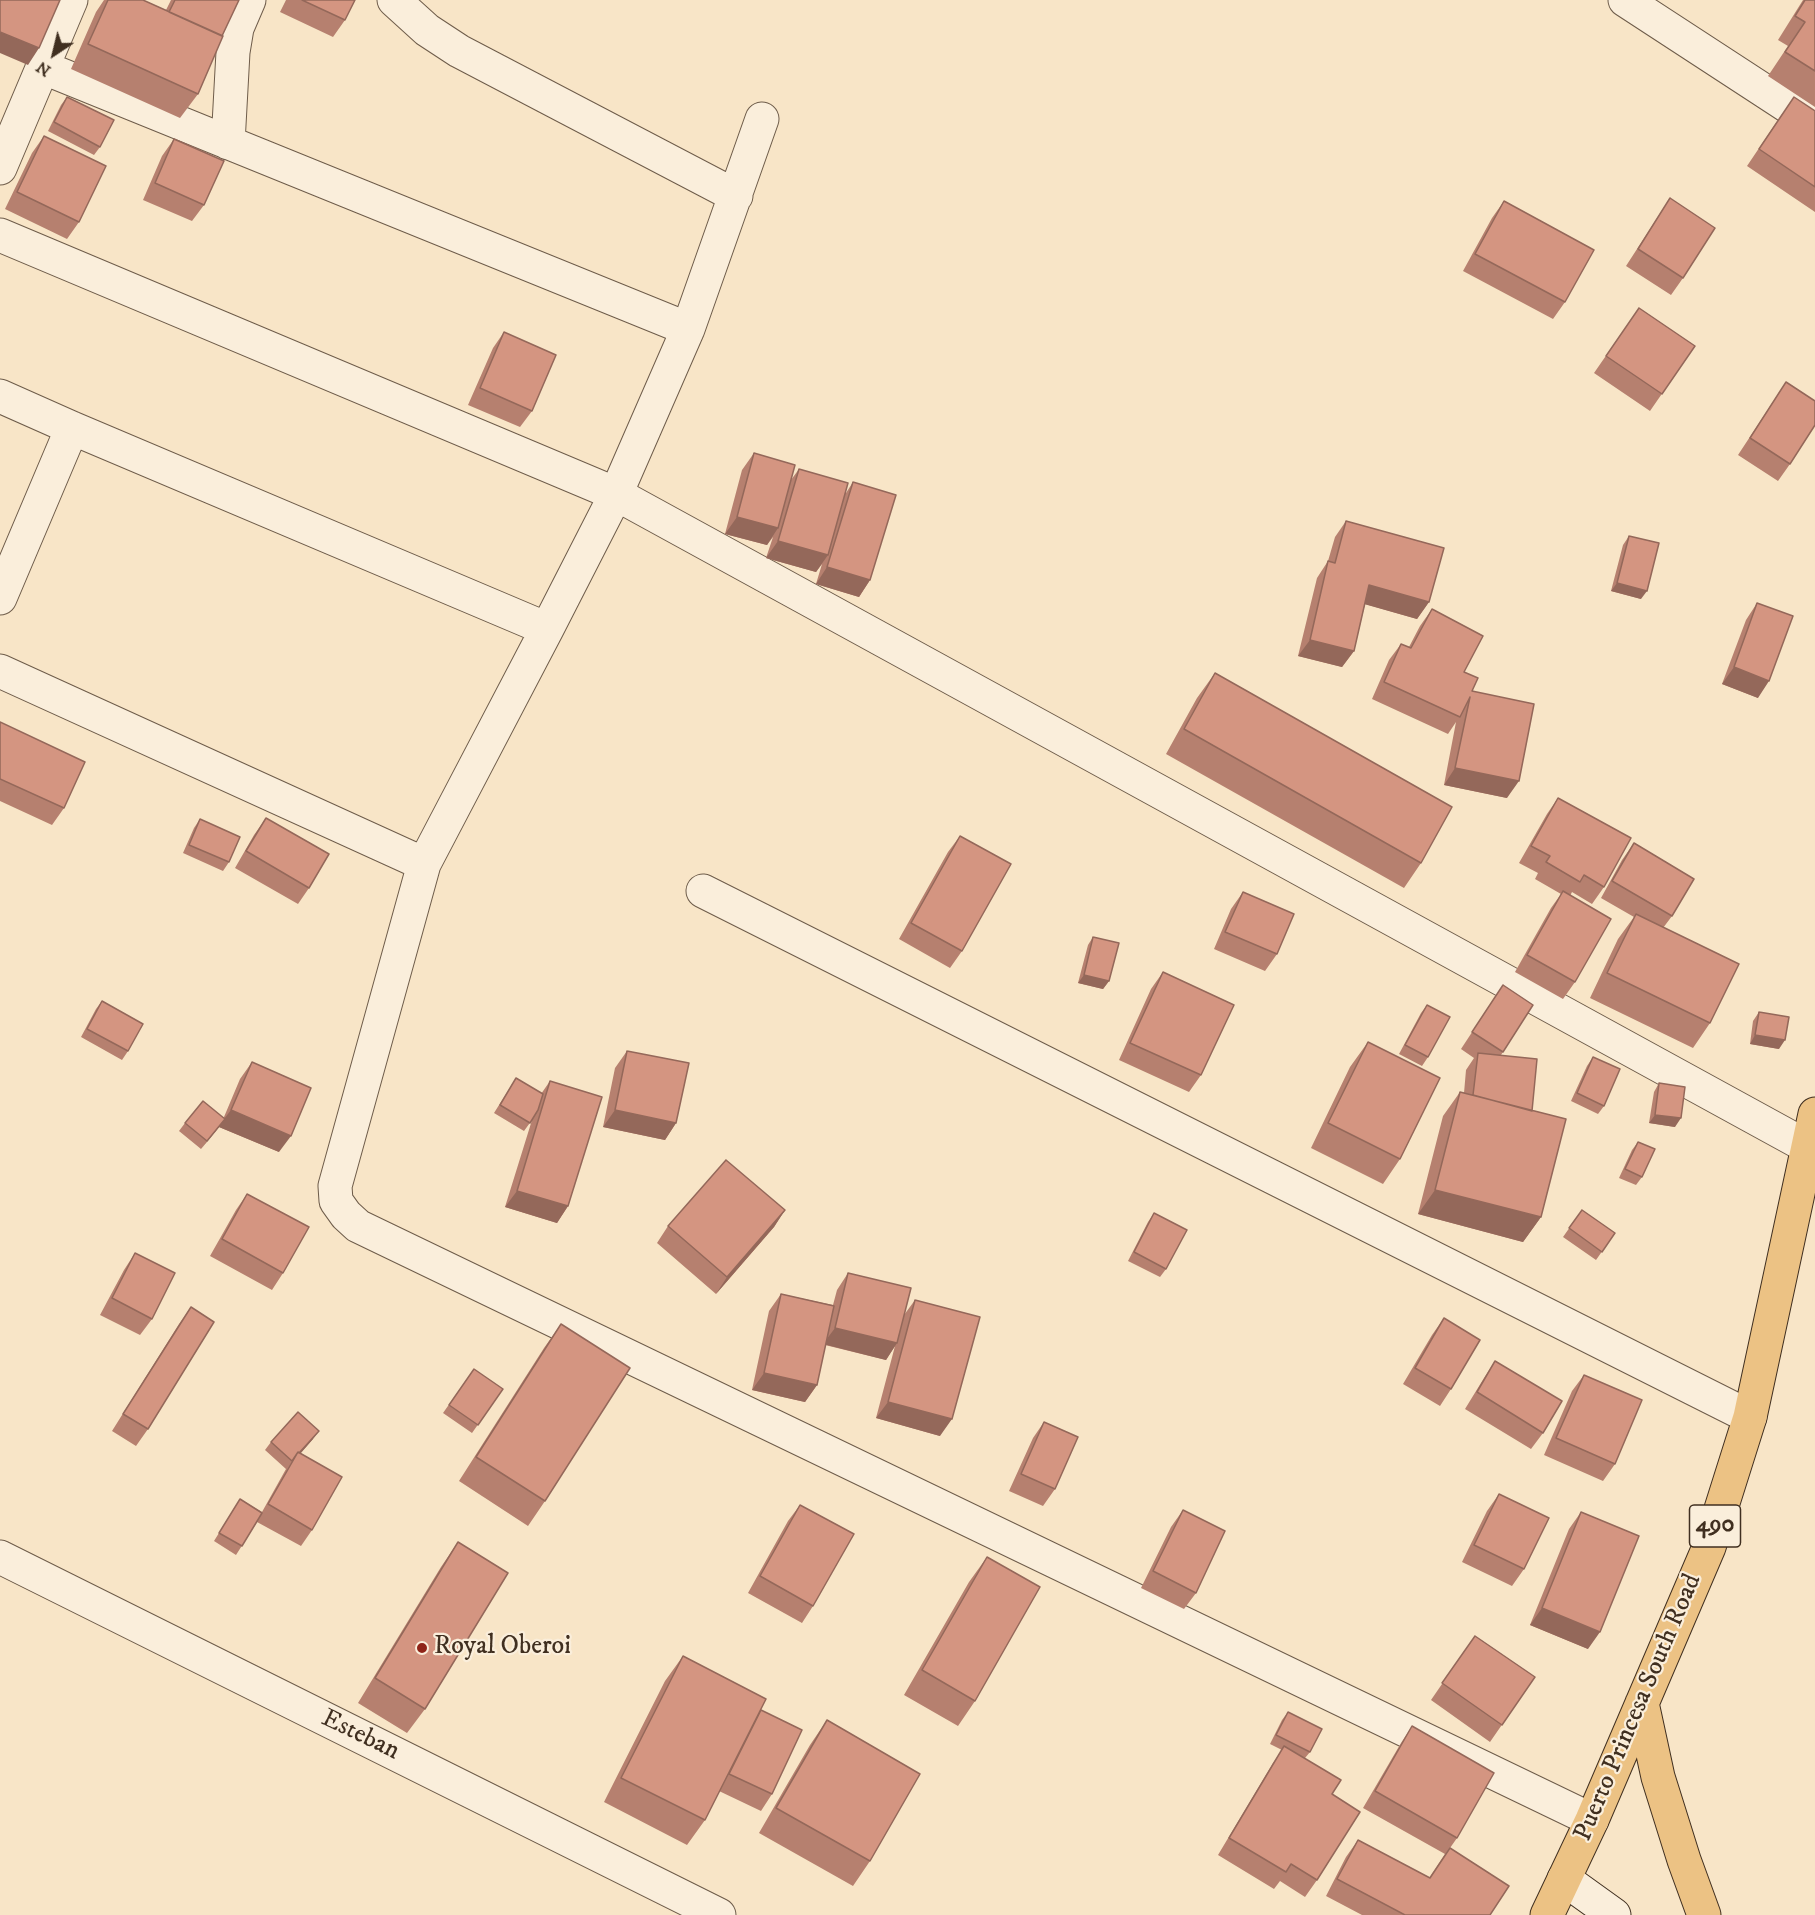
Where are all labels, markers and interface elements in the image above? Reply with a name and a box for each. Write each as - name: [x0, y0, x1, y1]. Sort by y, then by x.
- north arrow: [24, 24, 84, 84]
- text: N: [33, 57, 55, 81]
- road number: 490: [1690, 1505, 1740, 1547]
- street label: Puerto Princesa South Road: [1569, 1570, 1709, 1846]
- place label: Royal Oberoi: [434, 1632, 571, 1664]
- marker: Royal Oberoi: [415, 1641, 429, 1655]
- street label: Esteban: [316, 1704, 404, 1768]

